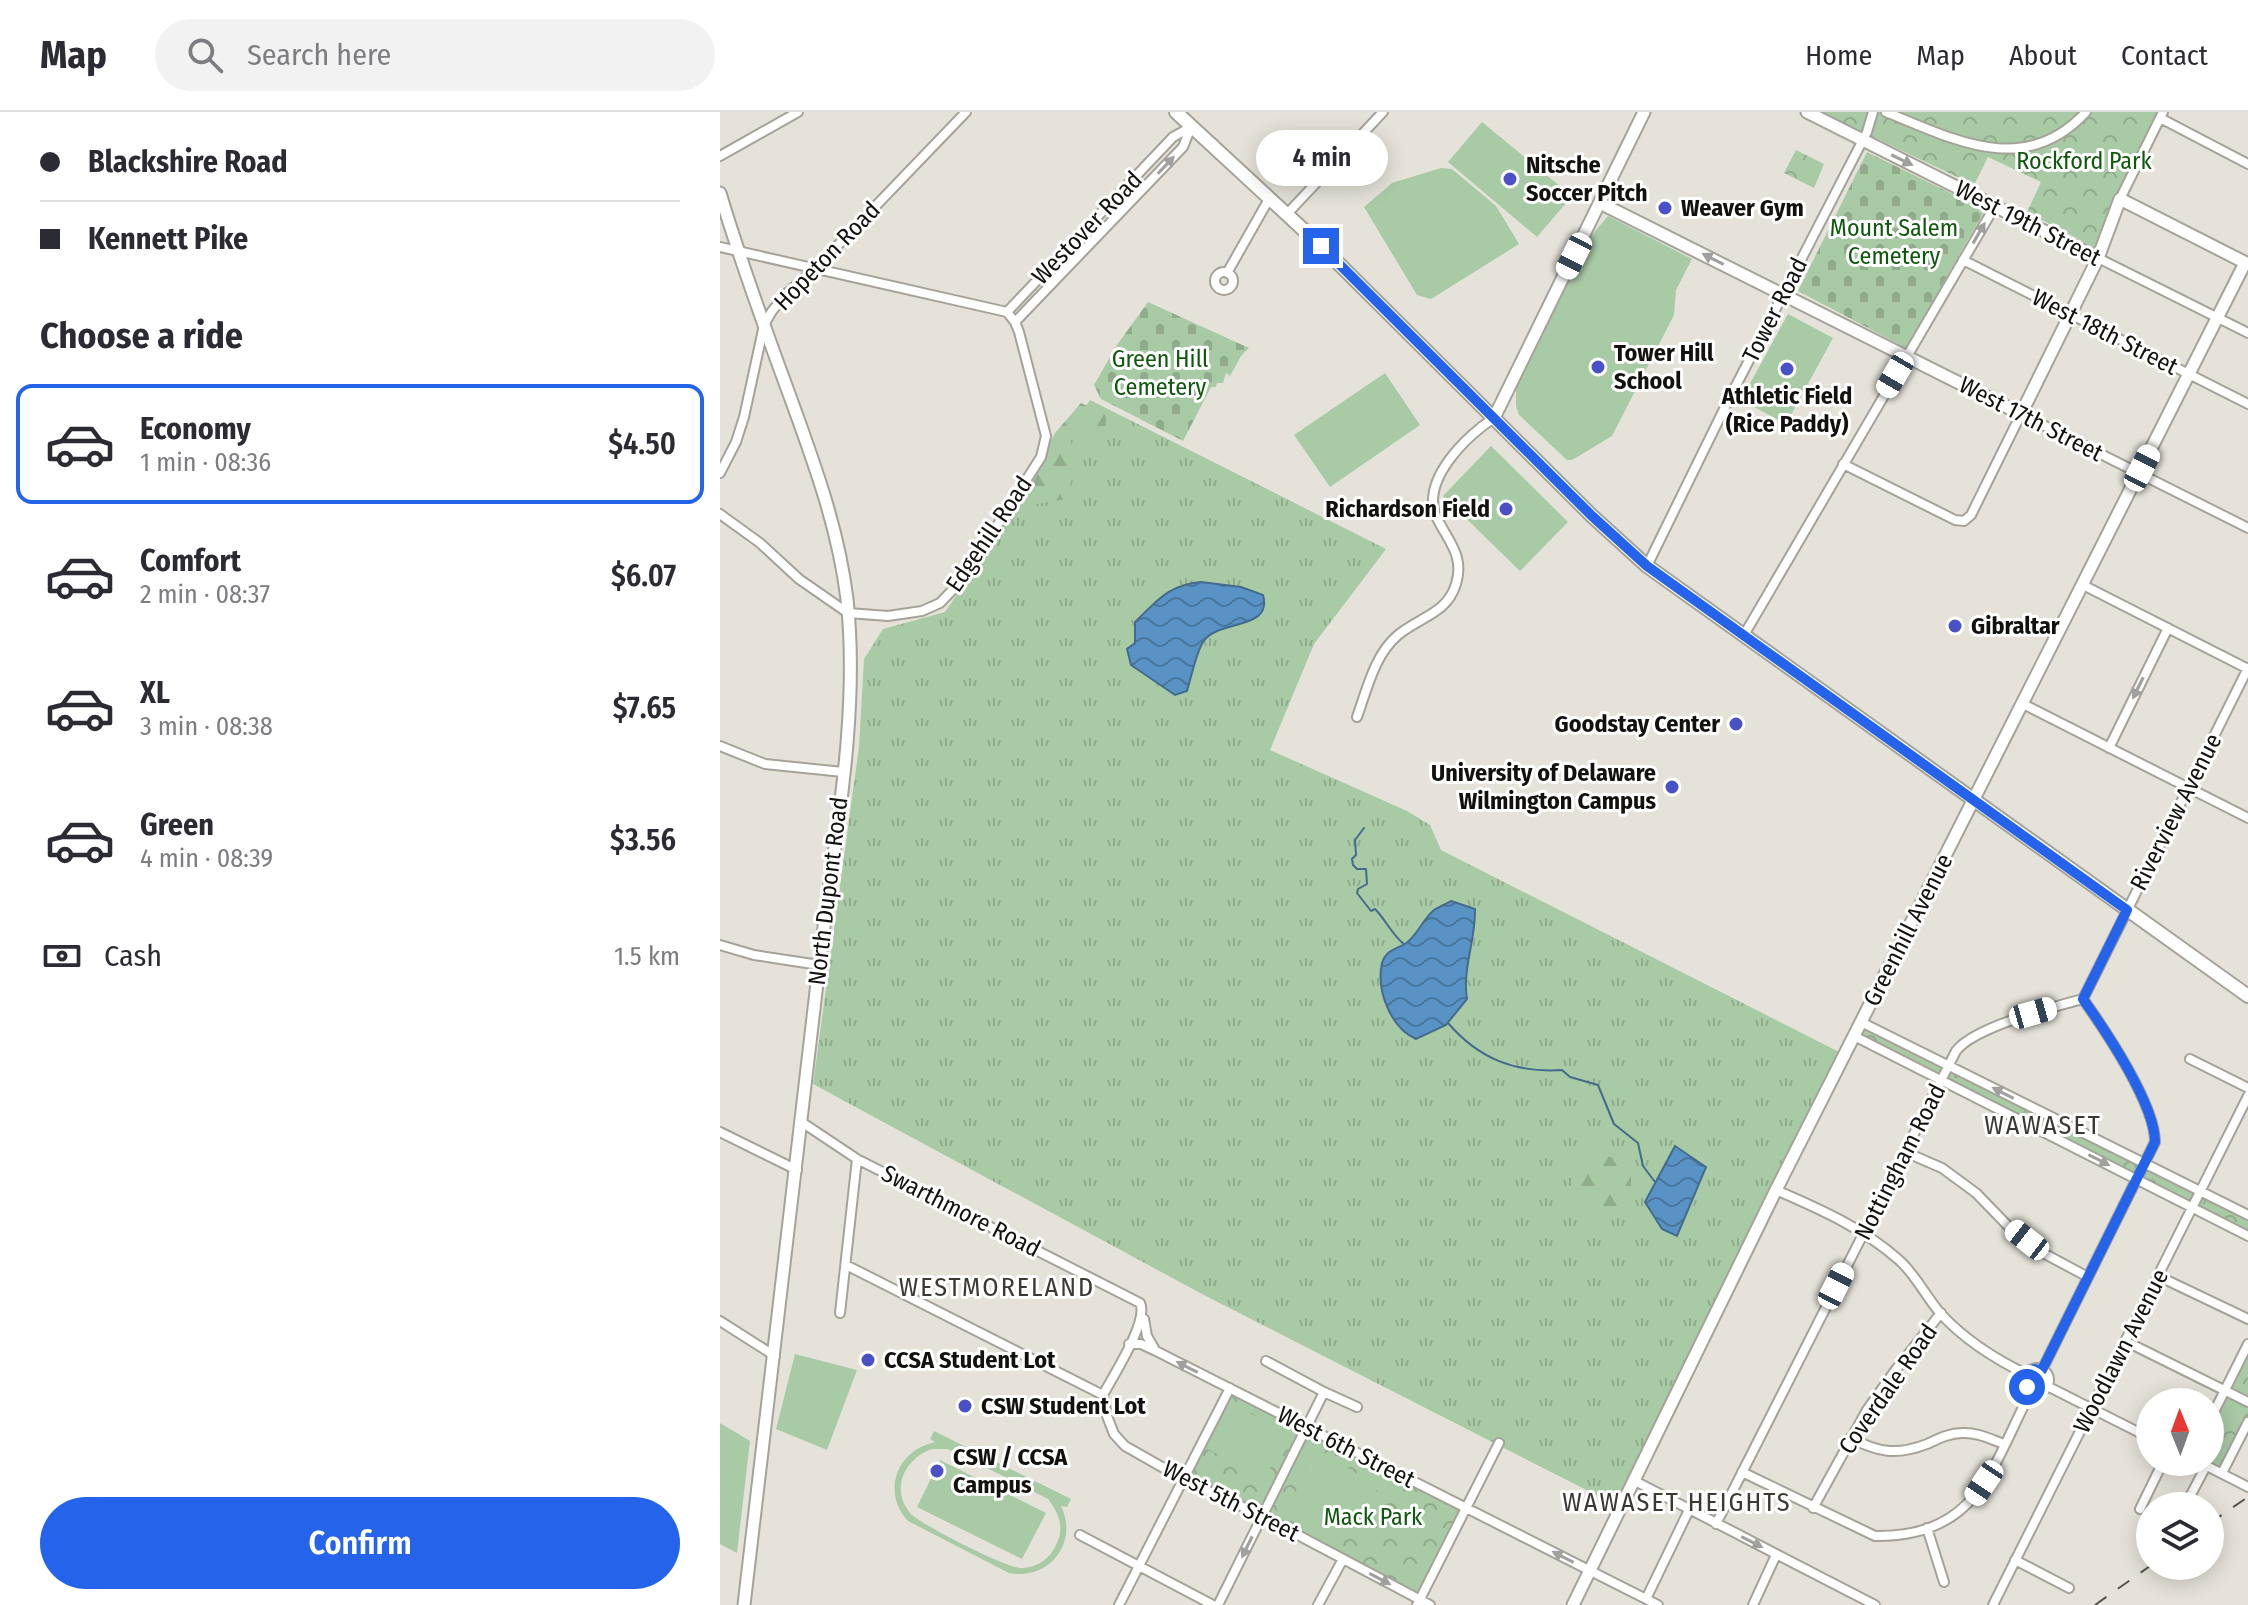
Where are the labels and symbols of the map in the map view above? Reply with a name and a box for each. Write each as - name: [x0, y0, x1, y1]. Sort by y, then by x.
- callout: 4 min: [1255, 130, 1387, 186]
- park label: Rockford Park: [2016, 147, 2152, 175]
- place label: Nitsche Soccer Pitch: [1526, 151, 1648, 207]
- one-way arrow: [1890, 153, 1913, 167]
- one-way arrow: [1157, 156, 1175, 175]
- street label: Westover Road: [1026, 166, 1148, 290]
- marker: Nitsche Soccer Pitch: [1501, 170, 1519, 188]
- street label: West 19th Street: [1951, 174, 2106, 272]
- place label: Weaver Gym: [1681, 194, 1804, 222]
- street label: Hopeton Road: [768, 196, 886, 316]
- marker: Weaver Gym: [1656, 199, 1674, 217]
- park label: Mount Salem Cemetery: [1830, 214, 1958, 270]
- one-way arrow: [1972, 222, 1986, 244]
- route end: [1303, 228, 1339, 264]
- car: [1552, 229, 1596, 283]
- one-way arrow: [1702, 253, 1725, 266]
- street label: Tower Road: [1737, 253, 1813, 367]
- street label: West 18th Street: [2027, 283, 2183, 381]
- place label: Tower Hill School: [1614, 339, 1714, 395]
- park label: Green Hill Cemetery: [1112, 345, 1208, 401]
- car: [1873, 348, 1917, 402]
- marker: Tower Hill School: [1589, 358, 1607, 376]
- marker: Athletic Field (Rice Paddy): [1778, 360, 1796, 378]
- street label: West 17th Street: [1954, 371, 2108, 467]
- place label: Athletic Field (Rice Paddy): [1721, 382, 1852, 438]
- car: [2120, 441, 2164, 495]
- street label: Edgehill Road: [940, 471, 1038, 597]
- place label: Richardson Field: [1325, 495, 1490, 523]
- marker: Richardson Field: [1497, 500, 1515, 518]
- place label: Gibraltar: [1971, 612, 2060, 640]
- marker: Gibraltar: [1946, 617, 1964, 635]
- one-way arrow: [2132, 677, 2145, 700]
- place label: Goodstay Center: [1555, 710, 1720, 738]
- marker: Goodstay Center: [1727, 715, 1745, 733]
- street label: Riverview Avenue: [2124, 729, 2228, 895]
- place label: University of Delaware Wilmington Campus: [1431, 759, 1656, 815]
- marker: University of Delaware Wilmington Campus: [1663, 778, 1681, 796]
- street label: North Dupont Road: [803, 795, 853, 987]
- street label: Greenhill Avenue: [1858, 849, 1958, 1011]
- car: [2007, 995, 2059, 1031]
- street label: Nottingham Road: [1849, 1079, 1951, 1245]
- one-way arrow: [1991, 1086, 2014, 1100]
- district label: WAWASET: [1984, 1110, 2102, 1141]
- one-way arrow: [2087, 1154, 2110, 1167]
- street label: Swarthmore Road: [877, 1159, 1045, 1263]
- car: [2001, 1216, 2053, 1264]
- car: [1814, 1259, 1858, 1313]
- street label: Woodlawn Avenue: [2068, 1265, 2174, 1437]
- district label: WESTMORELAND: [899, 1272, 1095, 1303]
- street label: Coverdale Road: [1833, 1319, 1943, 1459]
- place label: CCSA Student Lot: [884, 1346, 1056, 1374]
- marker: CCSA Student Lot: [859, 1351, 877, 1369]
- one-way arrow: [1176, 1360, 1199, 1373]
- route start: [2009, 1369, 2045, 1405]
- north arrow: [2136, 1388, 2224, 1476]
- place label: CSW Student Lot: [981, 1392, 1146, 1420]
- marker: CSW Student Lot: [956, 1397, 974, 1415]
- street label: West 6th Street: [1273, 1400, 1419, 1494]
- place label: CSW / CCSA Campus: [953, 1443, 1068, 1499]
- street label: West 5th Street: [1158, 1455, 1304, 1547]
- car: [1961, 1456, 2007, 1510]
- marker: CSW / CCSA Campus: [928, 1462, 946, 1480]
- district label: WAWASET HEIGHTS: [1562, 1487, 1792, 1518]
- park label: Mack Park: [1324, 1503, 1423, 1531]
- one-way arrow: [1240, 1536, 1253, 1559]
- one-way arrow: [1741, 1536, 1764, 1549]
- one-way arrow: [1552, 1550, 1575, 1564]
- one-way arrow: [1369, 1572, 1392, 1586]

